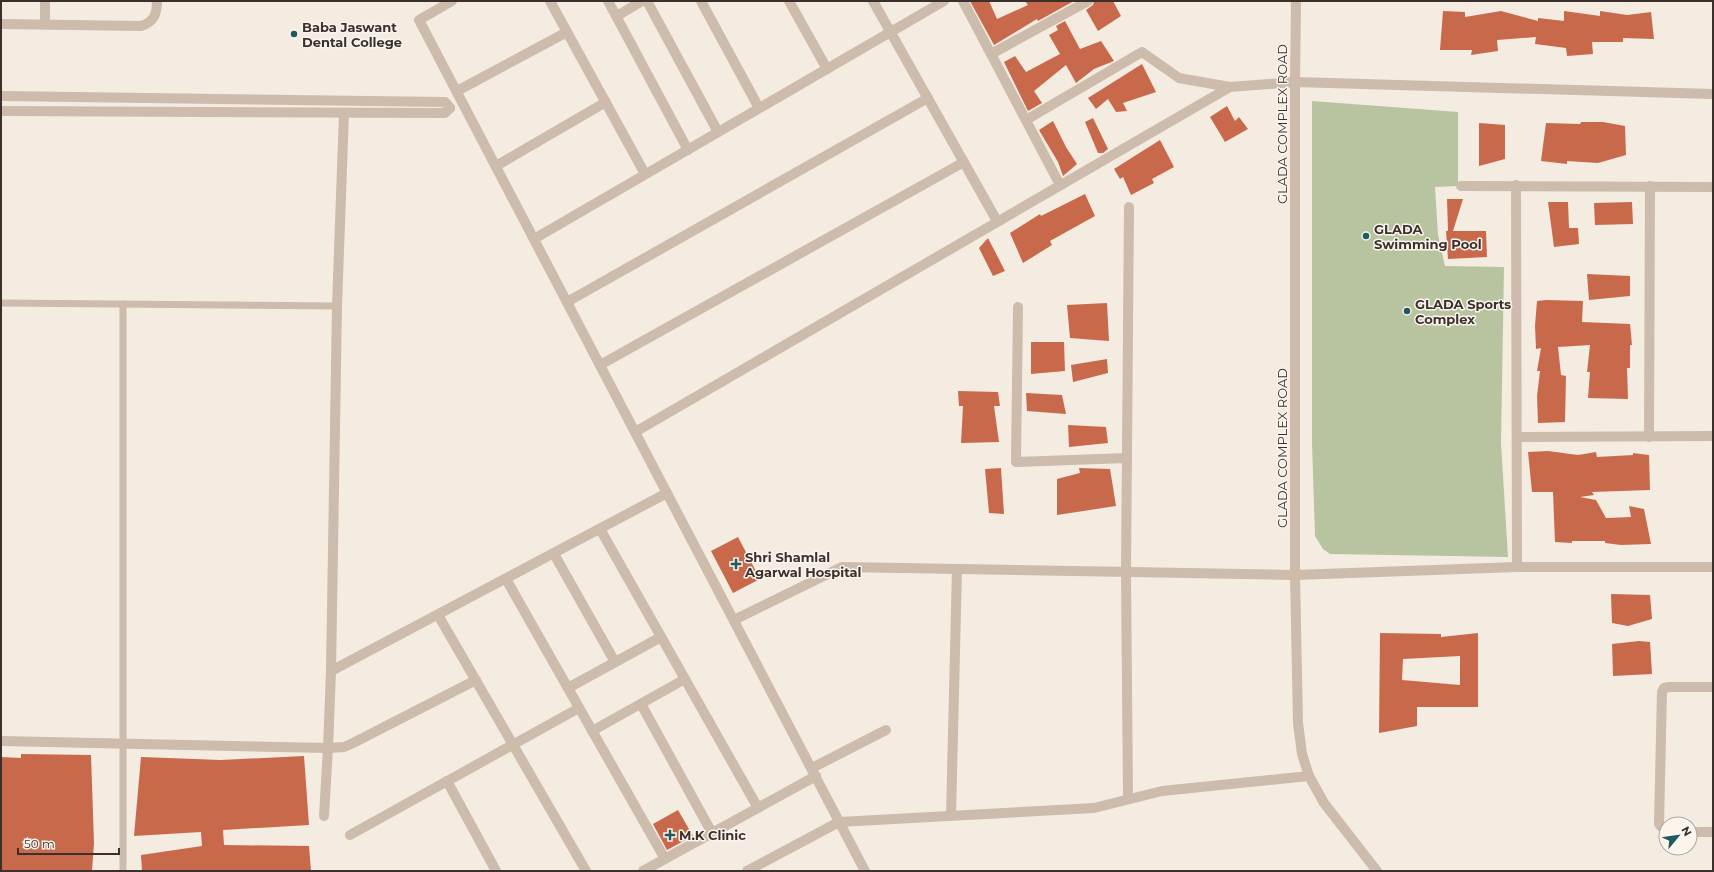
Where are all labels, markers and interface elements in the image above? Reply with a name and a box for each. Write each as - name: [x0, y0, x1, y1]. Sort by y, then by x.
- place label: Baba Jaswant Dental College: [302, 19, 402, 50]
- marker: Baba Jaswant Dental College: [289, 29, 299, 39]
- street label: GLADA COMPLEX ROAD: [1274, 44, 1290, 204]
- place label: GLADA Swimming Pool: [1374, 221, 1482, 252]
- marker: GLADA Swimming Pool: [1361, 231, 1371, 241]
- place label: GLADA Sports Complex: [1415, 296, 1511, 327]
- marker: GLADA Sports Complex: [1402, 306, 1412, 316]
- street label: GLADA COMPLEX ROAD: [1274, 368, 1290, 528]
- place label: Shri Shamlal Agarwal Hospital: [744, 549, 861, 580]
- marker: Shri Shamlal Agarwal Hospital: [730, 558, 742, 570]
- north arrow: [1658, 816, 1698, 856]
- text: N: [1678, 824, 1695, 838]
- place label: M.K Clinic: [679, 827, 746, 843]
- marker: M.K Clinic: [664, 829, 676, 841]
- scale bar: [18, 830, 119, 856]
- text: 50 m: [24, 836, 55, 851]

